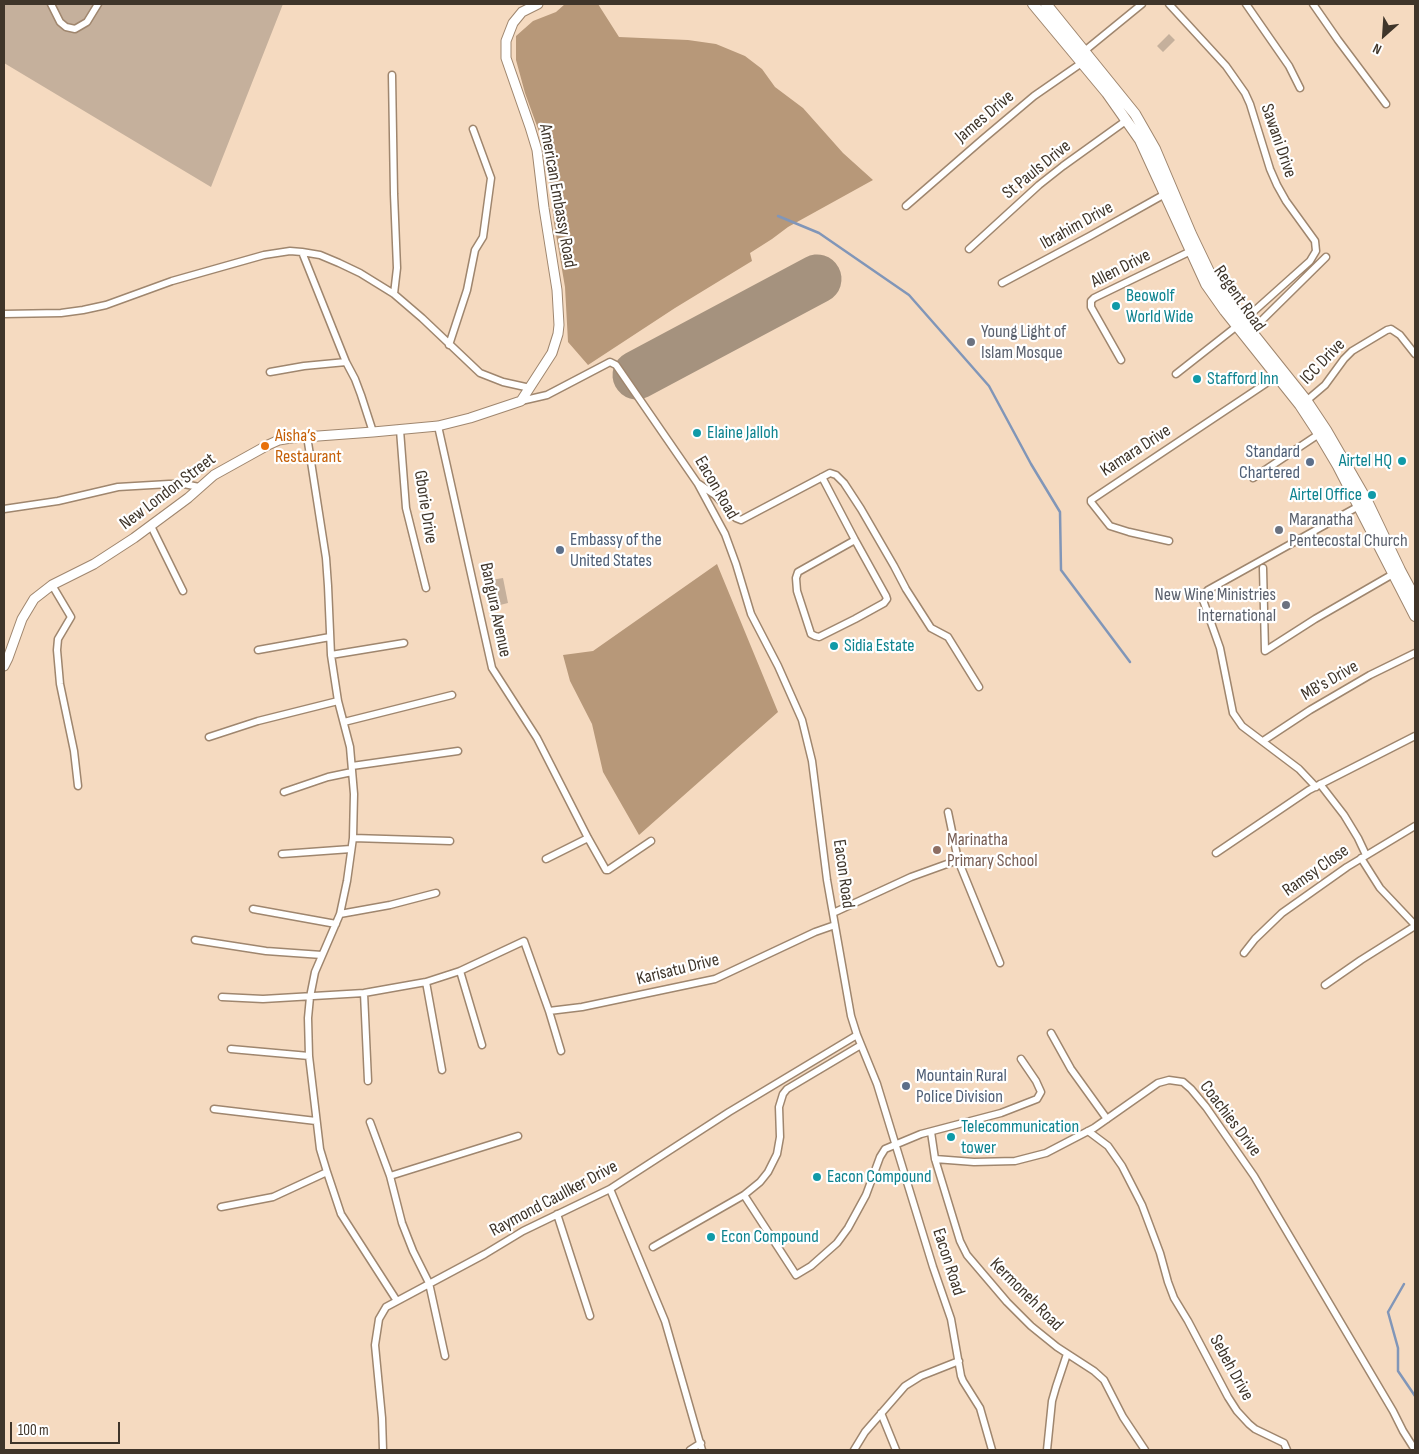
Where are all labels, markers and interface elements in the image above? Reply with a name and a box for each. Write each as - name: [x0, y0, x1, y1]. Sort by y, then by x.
- north arrow: [1359, 10, 1409, 60]
- text: N: [1370, 40, 1384, 58]
- street label: James Drive: [951, 86, 1019, 148]
- street label: Sawani Drive: [1255, 101, 1301, 181]
- street label: American Embassy Road: [534, 122, 580, 270]
- street label: St Pauls Drive: [998, 136, 1076, 204]
- street label: Ibrahim Drive: [1037, 197, 1117, 255]
- street label: Allen Drive: [1088, 245, 1154, 293]
- street label: Regent Road: [1208, 262, 1270, 336]
- place label: Beowolf World Wide: [1126, 285, 1194, 328]
- marker: Beowolf World Wide: [1110, 300, 1122, 312]
- place label: Young Light of Islam Mosque: [981, 321, 1066, 364]
- street label: ICC Drive: [1296, 335, 1350, 389]
- marker: Young Light of Islam Mosque: [965, 336, 977, 348]
- place label: Stafford Inn: [1207, 368, 1279, 390]
- marker: Stafford Inn: [1191, 373, 1203, 385]
- street label: Kamara Drive: [1097, 420, 1175, 482]
- place label: Elaine Jalloh: [707, 422, 778, 444]
- place label: Aisha’s Restaurant: [275, 425, 342, 468]
- marker: Elaine Jalloh: [691, 427, 703, 439]
- marker: Aisha’s Restaurant: [259, 440, 271, 452]
- place label: Standard Chartered: [1239, 441, 1300, 484]
- street label: New London Street: [116, 449, 220, 535]
- place label: Airtel HQ: [1339, 450, 1392, 472]
- street label: Eacon Road: [689, 453, 743, 523]
- marker: Airtel HQ: [1396, 455, 1408, 467]
- marker: Standard Chartered: [1304, 456, 1316, 468]
- street label: Gborie Drive: [409, 469, 441, 545]
- place label: Airtel Office: [1290, 484, 1362, 506]
- marker: Airtel Office: [1366, 489, 1378, 501]
- place label: Maranatha Pentecostal Church: [1289, 509, 1408, 552]
- marker: Maranatha Pentecostal Church: [1273, 524, 1285, 536]
- place label: Embassy of the United States: [570, 529, 662, 572]
- marker: Embassy of the United States: [554, 544, 566, 556]
- street label: Bangura Avenue: [474, 561, 516, 659]
- place label: New Wine Ministries International: [1155, 584, 1276, 626]
- marker: New Wine Ministries International: [1280, 599, 1292, 611]
- place label: Sidia Estate: [844, 635, 914, 657]
- marker: Sidia Estate: [828, 640, 840, 652]
- street label: MB's Drive: [1298, 656, 1362, 706]
- place label: Marinatha Primary School: [947, 829, 1038, 872]
- street label: Eacon Road: [827, 838, 859, 910]
- street label: Ramsy Close: [1279, 840, 1353, 902]
- marker: Marinatha Primary School: [931, 844, 943, 856]
- street label: Karisatu Drive: [635, 949, 721, 991]
- place label: Mountain Rural Police Division: [916, 1065, 1007, 1108]
- street label: Coachies Drive: [1195, 1077, 1265, 1161]
- marker: Mountain Rural Police Division: [900, 1080, 912, 1092]
- place label: Telecommunication tower: [961, 1116, 1079, 1158]
- marker: Telecommunication tower: [945, 1131, 957, 1143]
- street label: Raymond Caullker Drive: [486, 1156, 622, 1242]
- place label: Eacon Compound: [827, 1166, 931, 1188]
- marker: Eacon Compound: [811, 1171, 823, 1183]
- place label: Econ Compound: [721, 1226, 819, 1248]
- street label: Eacon Road: [927, 1226, 969, 1298]
- marker: Econ Compound: [705, 1231, 717, 1243]
- street label: Kermoneh Road: [985, 1254, 1067, 1336]
- street label: Sebeh Drive: [1204, 1331, 1258, 1405]
- scale bar: [12, 1412, 122, 1444]
- text: 100 m: [18, 1421, 49, 1440]

